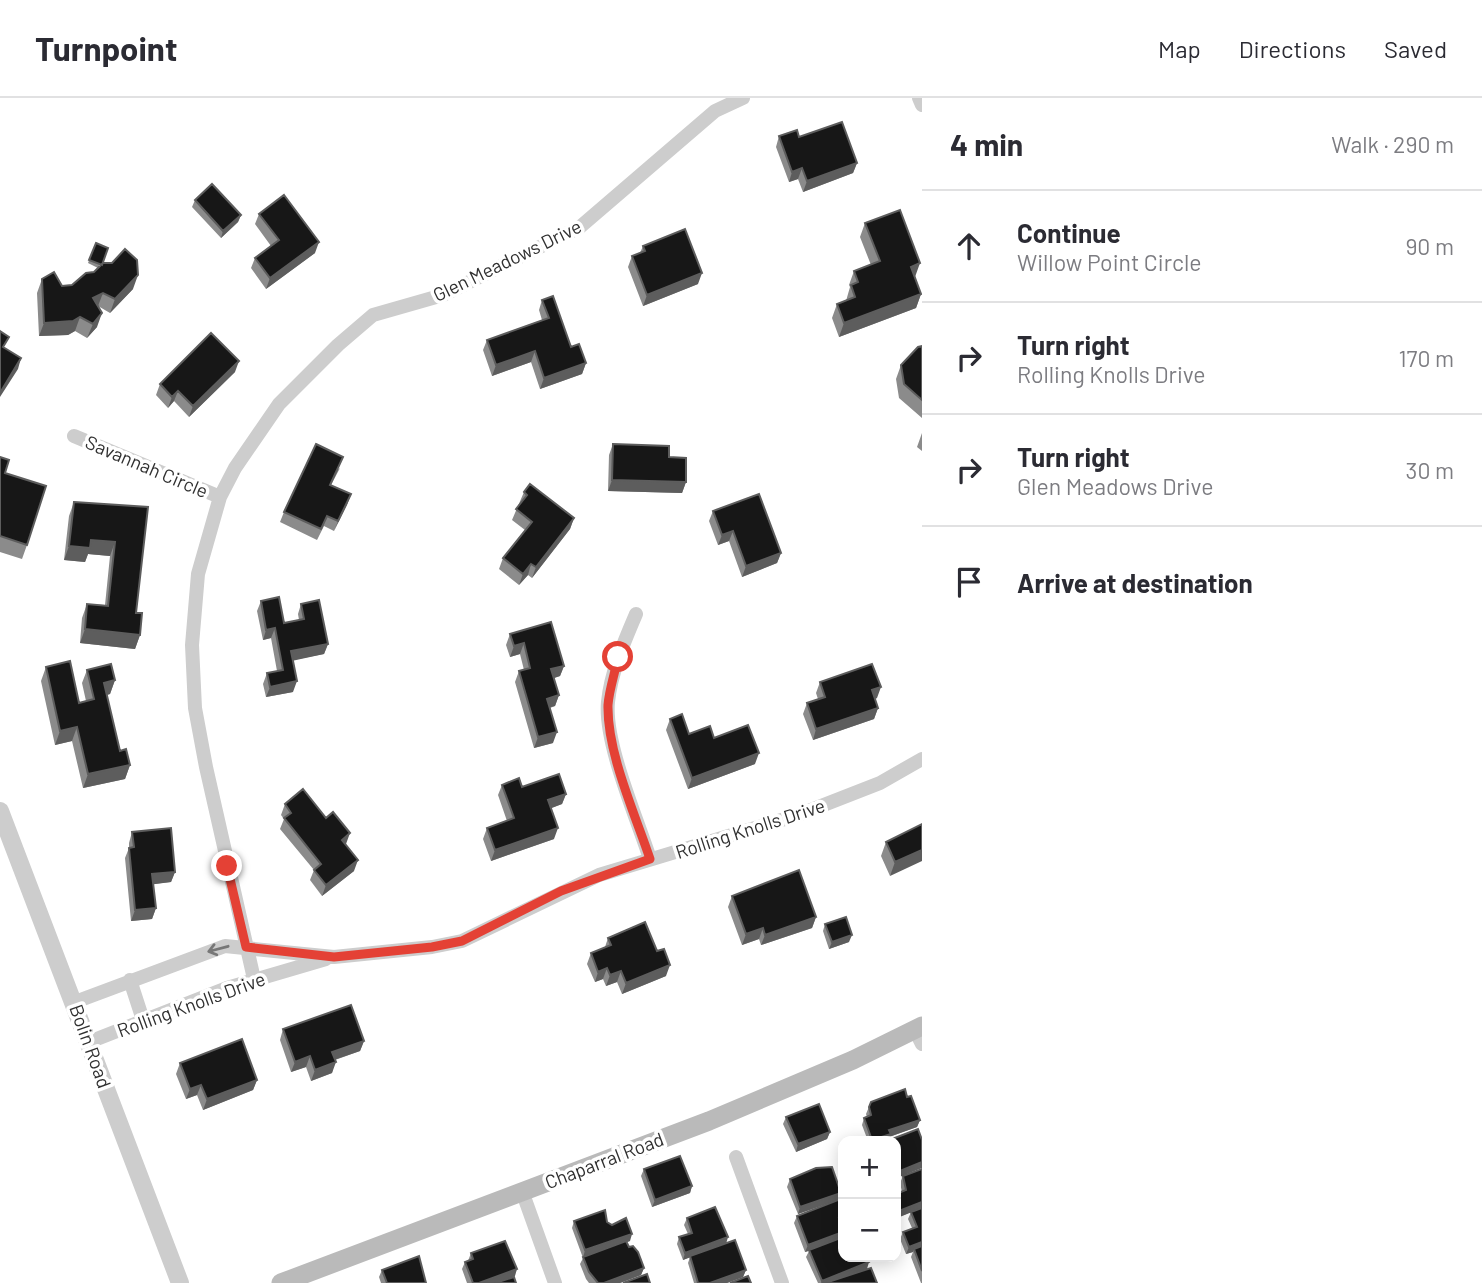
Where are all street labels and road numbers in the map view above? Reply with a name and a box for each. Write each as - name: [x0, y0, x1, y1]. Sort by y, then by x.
- street label: Glen Meadows Drive: [429, 214, 585, 306]
- street label: Savannah Circle: [82, 430, 212, 502]
- street label: Rolling Knolls Drive: [672, 793, 828, 863]
- street label: Rolling Knolls Drive: [114, 967, 268, 1041]
- street label: Bolin Road: [65, 1001, 117, 1091]
- street label: Chaparral Road: [541, 1127, 667, 1193]

